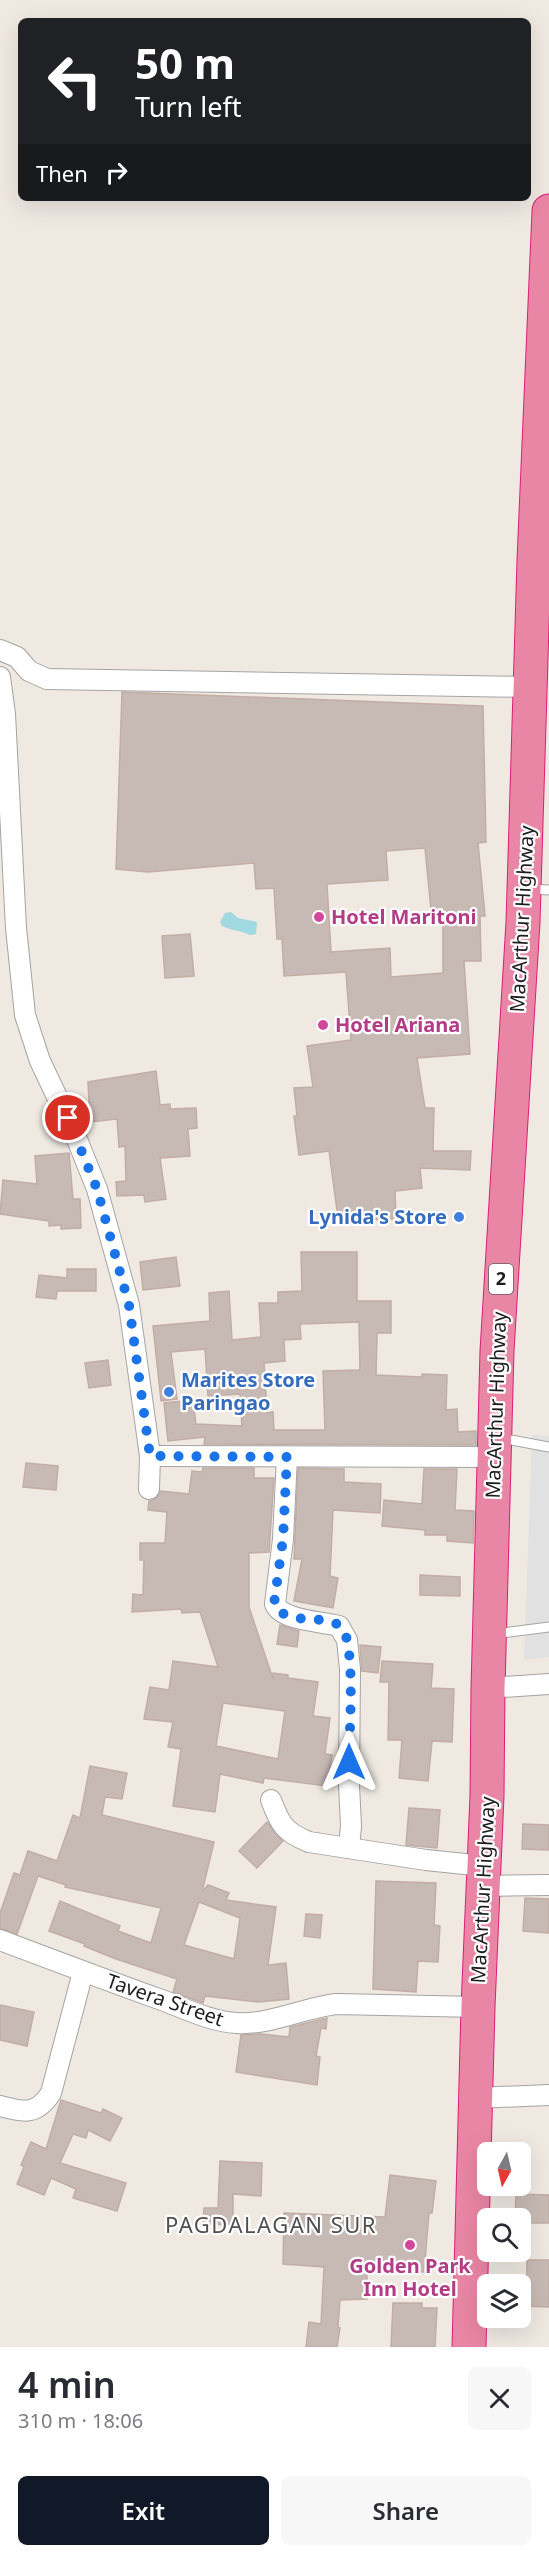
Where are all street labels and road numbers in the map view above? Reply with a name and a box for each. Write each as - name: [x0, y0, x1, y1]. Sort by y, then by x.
- street label: MacArthur Highway: [503, 824, 540, 1013]
- road number: 2: [489, 1264, 513, 1294]
- street label: MacArthur Highway: [479, 1310, 512, 1499]
- street label: MacArthur Highway: [464, 1795, 501, 1984]
- street label: Tavera Street: [103, 1967, 227, 2032]

